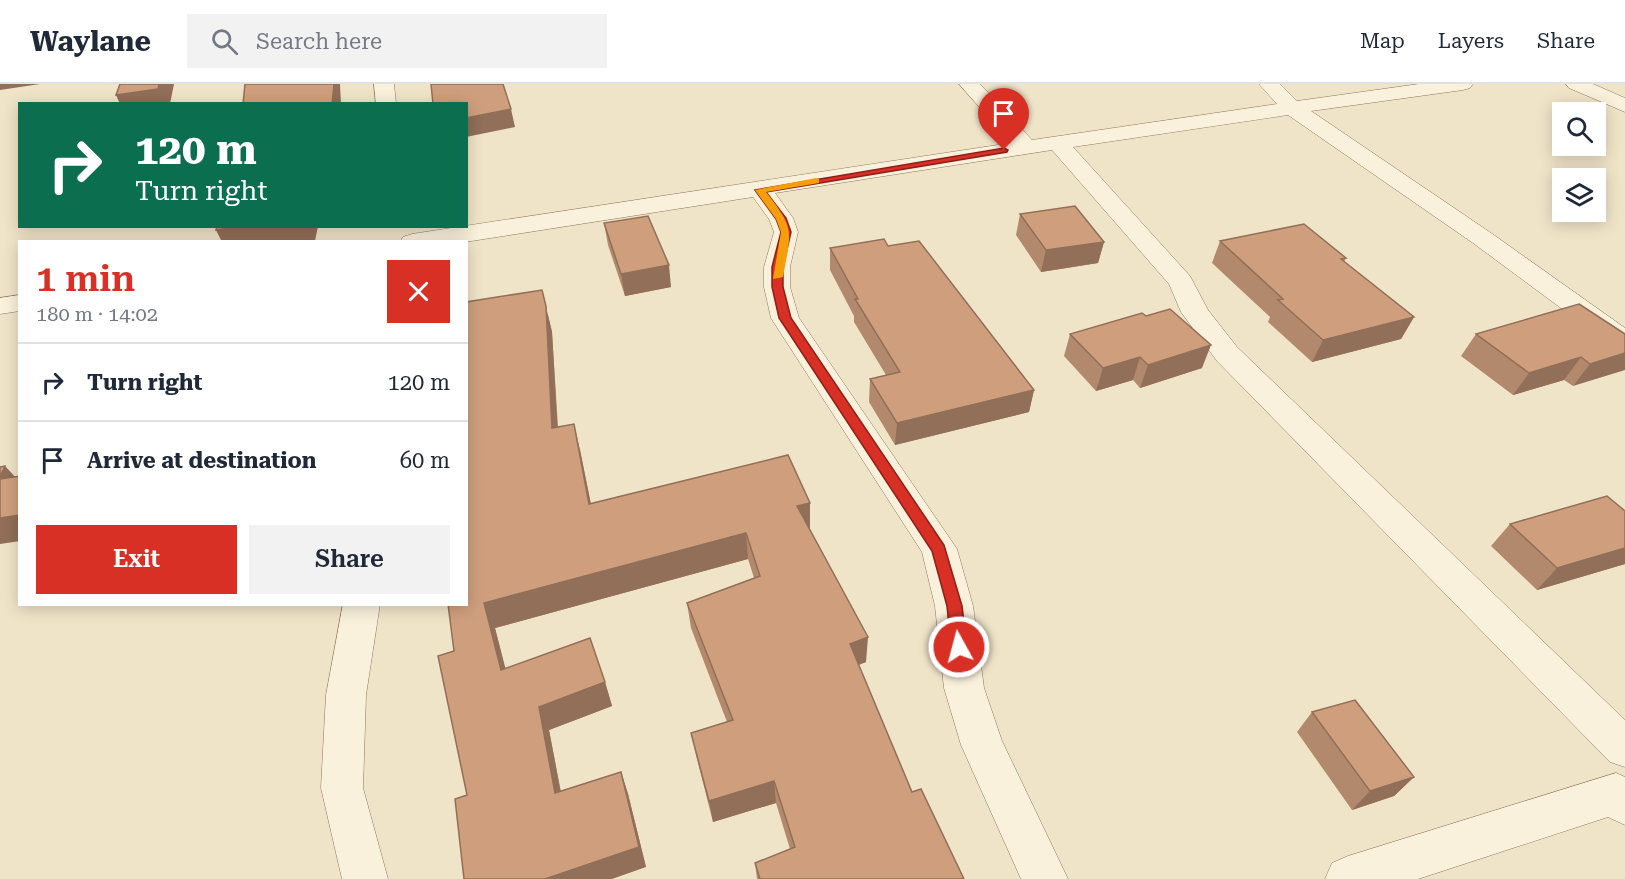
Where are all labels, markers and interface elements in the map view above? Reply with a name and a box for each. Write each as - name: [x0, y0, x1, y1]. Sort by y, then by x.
- search box: [187, 14, 607, 68]
- text: Waylane: [30, 25, 151, 58]
- icon: search: [208, 25, 241, 58]
- text: Search here: [256, 29, 382, 54]
- text: Map: [1360, 29, 1405, 53]
- text: Layers: [1438, 29, 1504, 53]
- text: Share: [1537, 29, 1595, 53]
- pin: [978, 88, 1029, 150]
- icon: arrive: [987, 97, 1020, 130]
- map controls: [1552, 102, 1606, 222]
- button: search: [1552, 102, 1606, 156]
- text: 120 m: [135, 125, 257, 174]
- icon: right: [36, 126, 114, 204]
- button: layers: [1552, 168, 1606, 222]
- text: Turn right: [135, 175, 268, 207]
- text: 1 min: [36, 258, 135, 300]
- button: close: [387, 260, 450, 323]
- text: 180 m · 14:02: [36, 302, 158, 326]
- icon: right: [36, 366, 69, 399]
- text: Turn right: [87, 370, 202, 395]
- text: 120 m: [387, 370, 450, 395]
- icon: arrive: [36, 444, 69, 477]
- text: Arrive at destination: [87, 448, 316, 473]
- text: 60 m: [400, 448, 450, 473]
- button: Exit: [36, 525, 237, 594]
- button: Share: [249, 525, 450, 594]
- position arrow: [927, 615, 991, 679]

